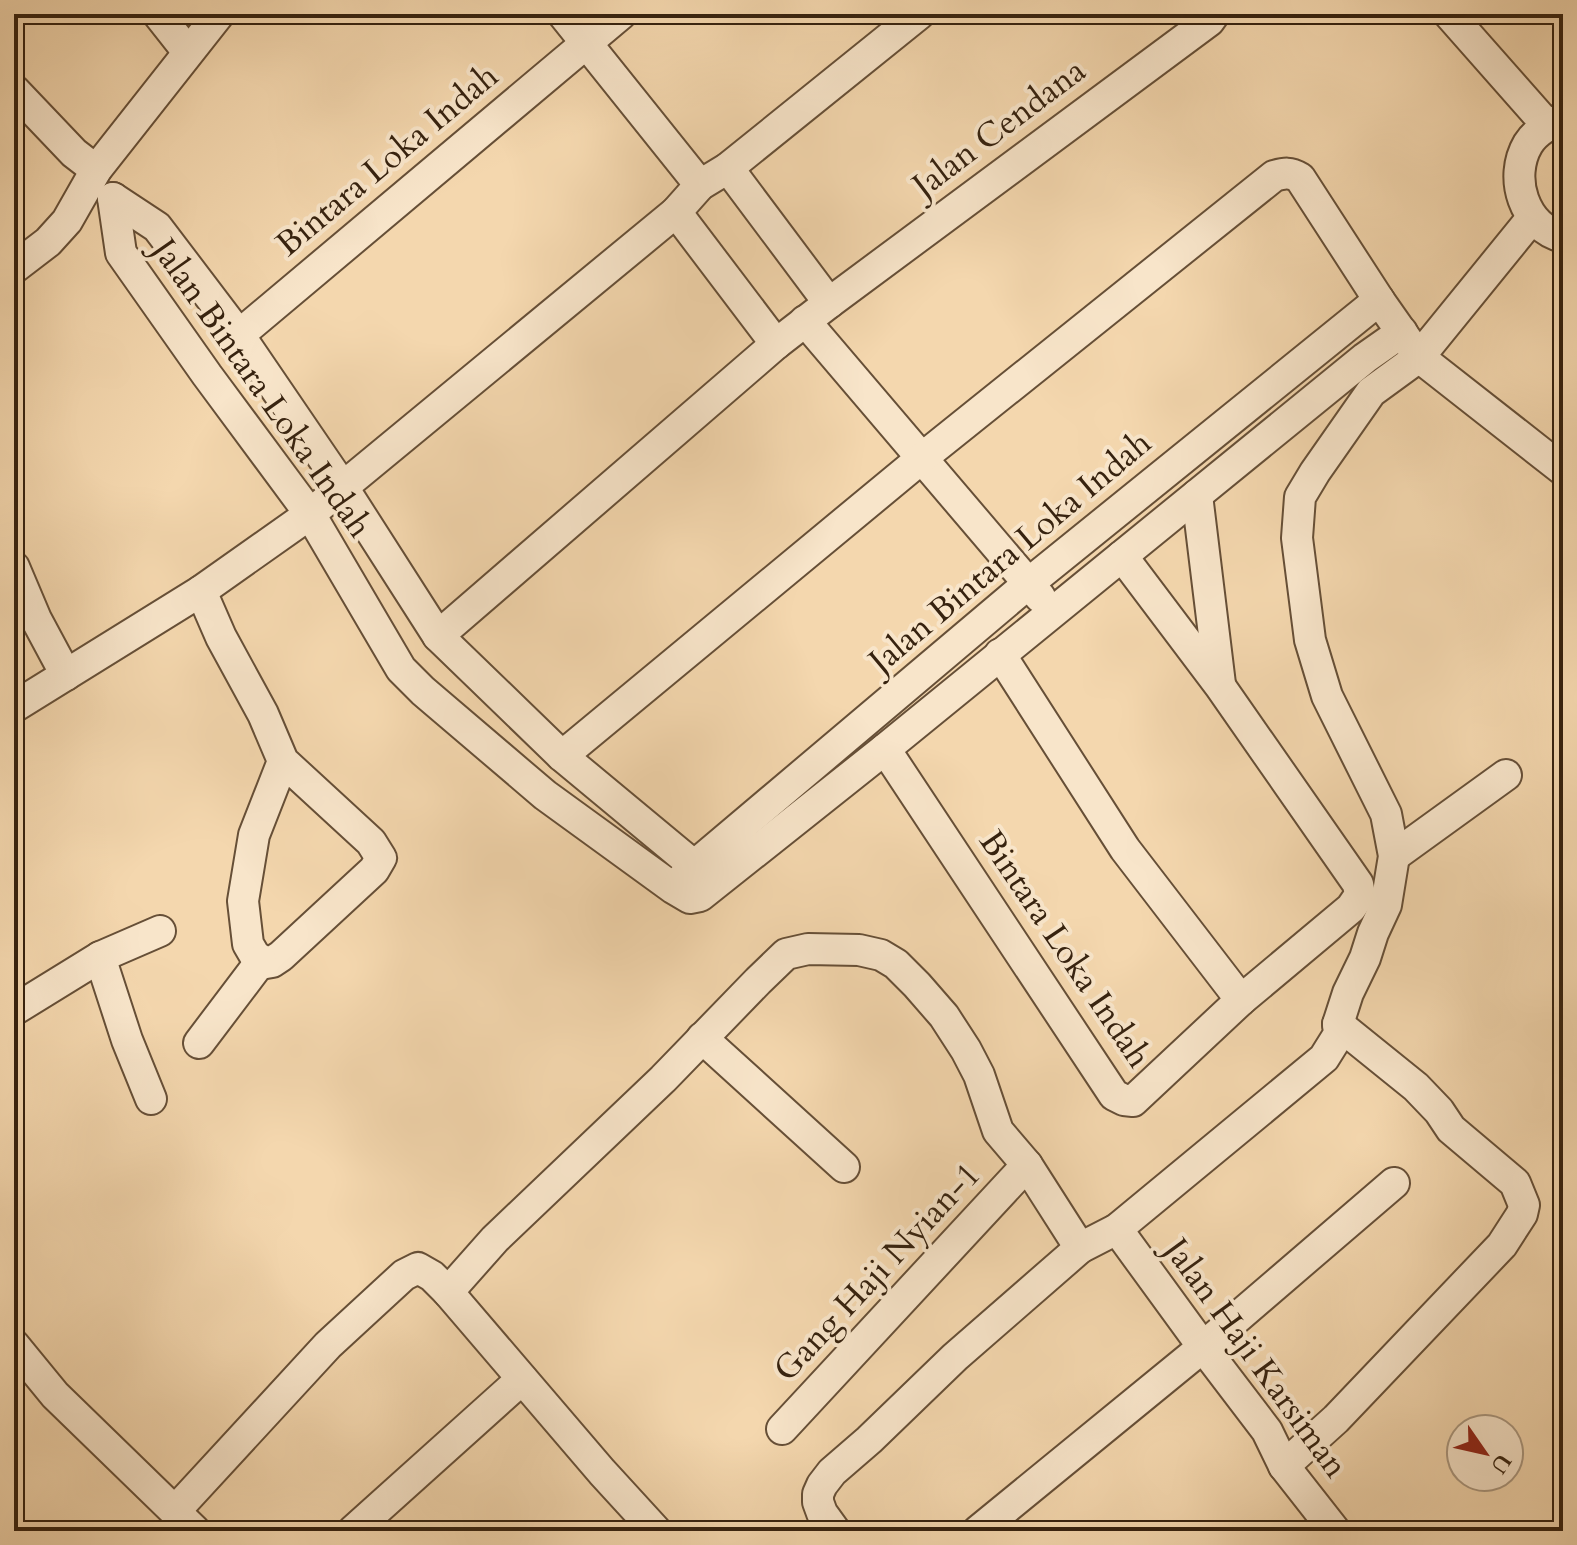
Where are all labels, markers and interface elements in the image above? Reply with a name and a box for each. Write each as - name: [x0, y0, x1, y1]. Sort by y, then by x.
- street label: Jalan Cendana: [899, 48, 1095, 211]
- street label: Bintara Loka Indah: [266, 53, 508, 267]
- street label: Jalan Bintara Loka Indah: [138, 225, 383, 547]
- street label: Jalan Bintara Loka Indah: [855, 420, 1161, 687]
- street label: Bintara Loka Indah: [968, 821, 1162, 1077]
- street label: Gang Haji Nyian-1: [763, 1153, 991, 1391]
- street label: Jalan Haji Karsiman: [1151, 1225, 1359, 1487]
- north arrow: [1445, 1413, 1525, 1493]
- text: U: [1483, 1448, 1518, 1479]

